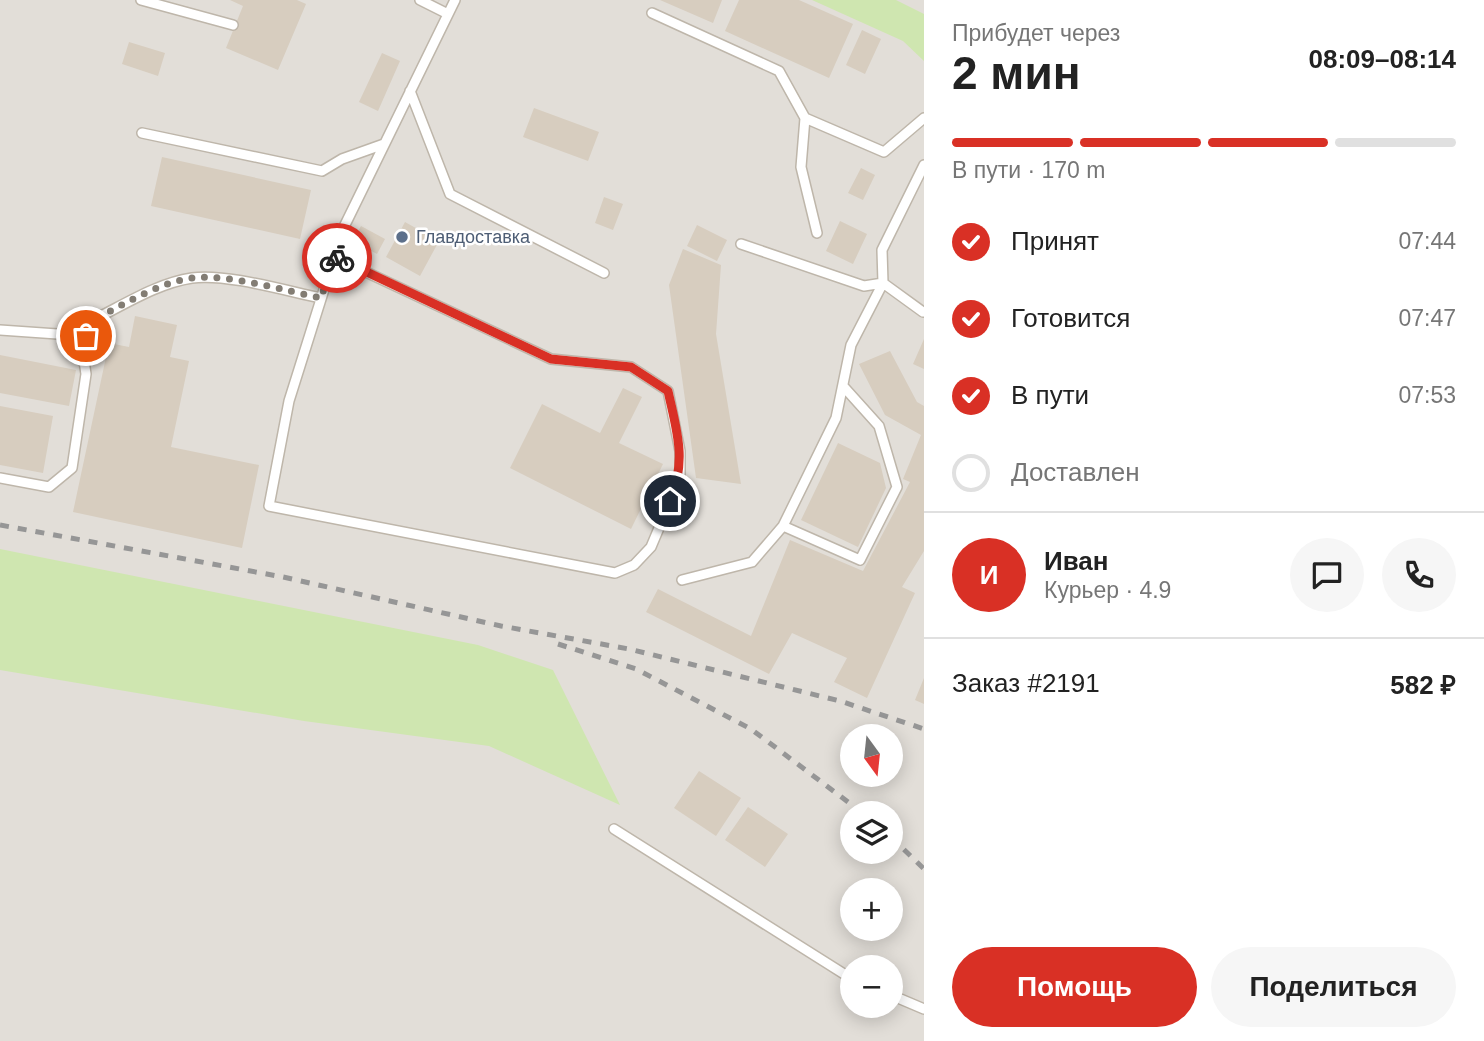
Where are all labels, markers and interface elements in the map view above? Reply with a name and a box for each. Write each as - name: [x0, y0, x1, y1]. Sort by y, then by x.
- text: Прибудет через: [952, 20, 1120, 46]
- text: 08:09–08:14: [1309, 44, 1456, 74]
- text: 2 мин: [952, 47, 1080, 99]
- text: В пути · 170 m: [952, 157, 1105, 183]
- courier: [302, 223, 372, 293]
- icon: check: [952, 223, 990, 261]
- text: Принят: [1011, 226, 1099, 256]
- place label: Главдоставка: [416, 227, 531, 247]
- text: 07:44: [1398, 228, 1456, 254]
- marker: Главдоставка: [394, 229, 410, 245]
- icon: bike: [318, 239, 356, 277]
- icon: check: [952, 300, 990, 338]
- text: Готовится: [1011, 303, 1130, 333]
- text: 07:47: [1398, 305, 1456, 331]
- pin: [56, 306, 116, 366]
- icon: bag: [67, 317, 105, 355]
- icon: check: [952, 377, 990, 415]
- text: В пути: [1011, 380, 1089, 410]
- text: 07:53: [1398, 382, 1456, 408]
- text: Доставлен: [1011, 457, 1140, 487]
- pin: [640, 471, 700, 531]
- icon: home: [651, 482, 689, 520]
- button: chat: [1290, 538, 1364, 612]
- button: phone: [1382, 538, 1456, 612]
- text: Иван: [1044, 546, 1109, 576]
- text: И: [980, 560, 998, 590]
- text: Курьер · 4.9: [1044, 577, 1171, 603]
- text: Заказ #2191: [952, 668, 1100, 698]
- text: 582 ₽: [1390, 670, 1456, 700]
- north arrow: [840, 724, 903, 788]
- map controls: [840, 724, 903, 1018]
- button: layers: [840, 801, 903, 864]
- button: +: [840, 878, 903, 941]
- button: Помощь: [952, 947, 1197, 1027]
- button: Поделиться: [1211, 947, 1456, 1027]
- button: −: [840, 955, 903, 1018]

